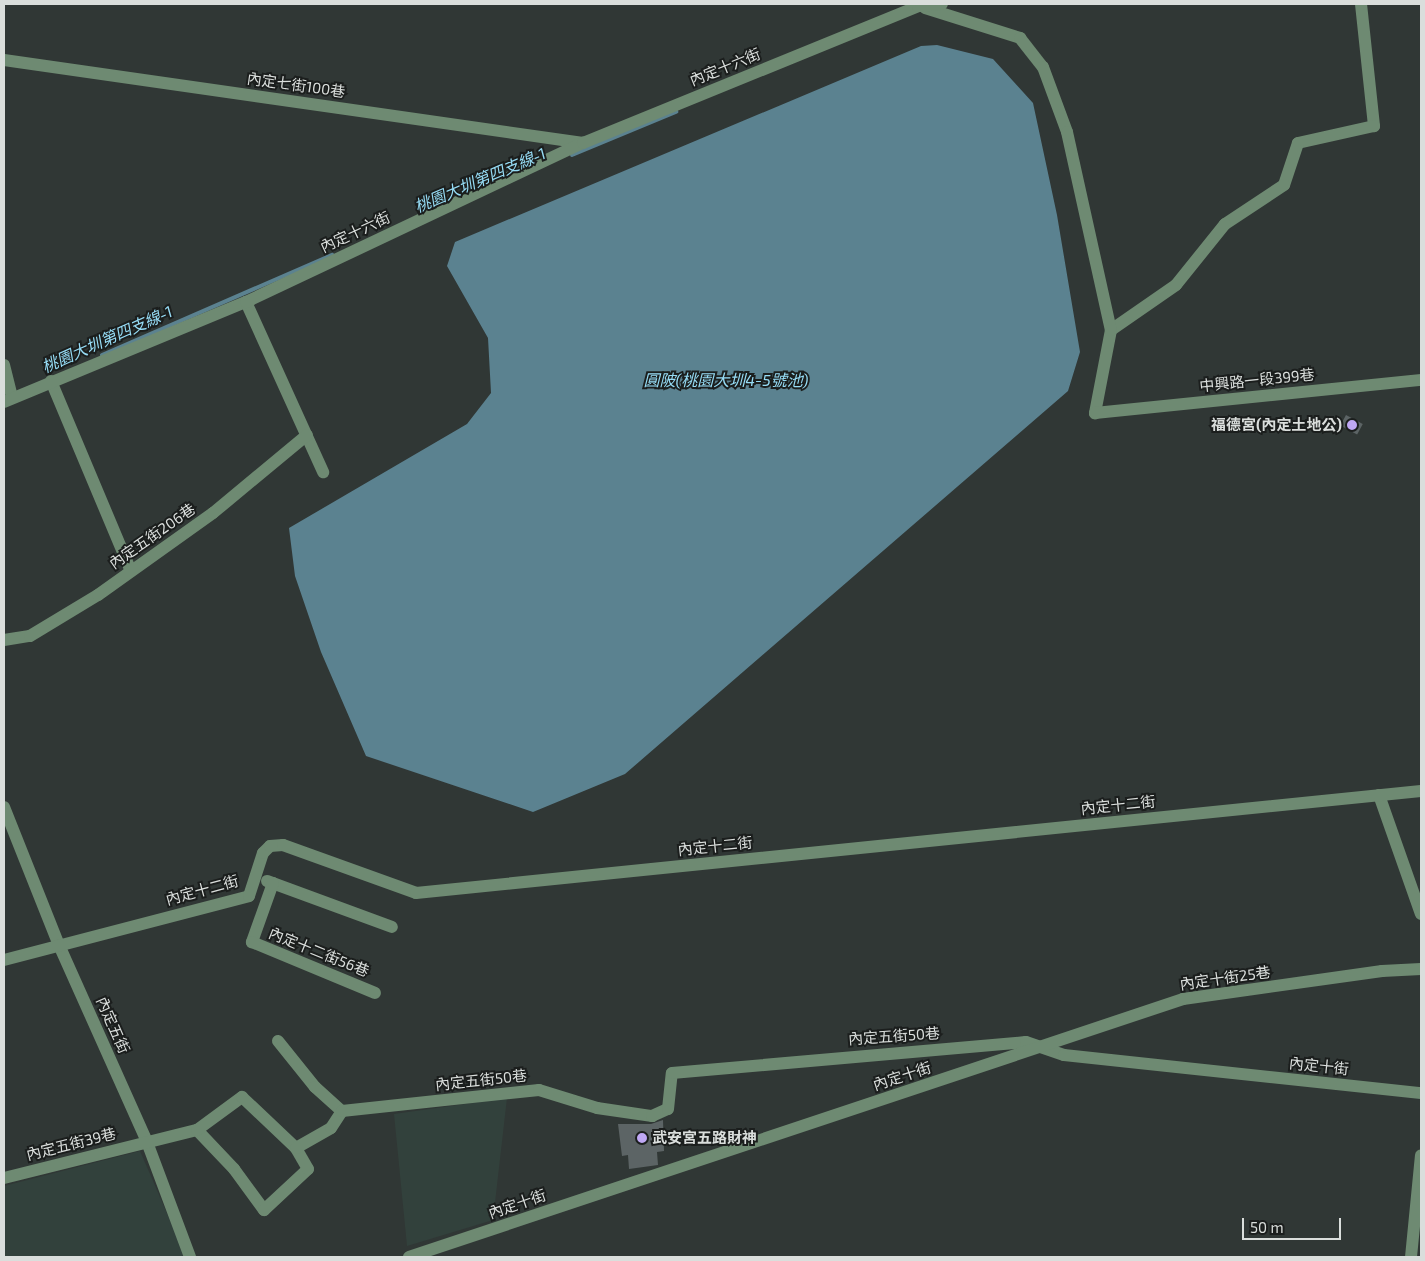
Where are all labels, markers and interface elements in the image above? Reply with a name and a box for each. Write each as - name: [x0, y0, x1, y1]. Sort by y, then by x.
- street label: 內定十六街: [687, 45, 763, 89]
- street label: 內定七街100巷: [246, 69, 346, 101]
- water label: 桃園大圳第四支線-1: [411, 144, 549, 216]
- street label: 內定十六街: [317, 208, 393, 256]
- water label: 桃園大圳第四支線-1: [39, 302, 175, 376]
- street label: 中興路一段399巷: [1199, 365, 1315, 395]
- water label: 圓陂(桃園大圳4-5號池): [644, 370, 808, 390]
- place label: 福德宮(內定土地公): [1211, 416, 1342, 434]
- marker: 福德宮(內定土地公): [1346, 419, 1358, 431]
- street label: 內定五街206巷: [105, 500, 199, 572]
- street label: 內定十二街: [1080, 792, 1156, 818]
- street label: 內定十二街: [677, 833, 753, 859]
- street label: 內定十二街: [163, 872, 241, 908]
- street label: 內定十二街56巷: [266, 924, 372, 980]
- street label: 內定十街25巷: [1178, 963, 1272, 993]
- street label: 內定五街: [93, 994, 133, 1056]
- street label: 內定五街50巷: [847, 1024, 941, 1048]
- street label: 內定十街: [1288, 1054, 1350, 1078]
- street label: 內定十街: [871, 1058, 933, 1094]
- street label: 內定五街50巷: [434, 1066, 528, 1094]
- street label: 內定五街39巷: [24, 1124, 118, 1164]
- place label: 武安宮五路財神: [652, 1129, 757, 1147]
- marker: 武安宮五路財神: [636, 1132, 648, 1144]
- street label: 內定十街: [486, 1186, 548, 1222]
- scale bar: [1245, 1208, 1344, 1240]
- text: 50 m: [1250, 1218, 1284, 1236]

